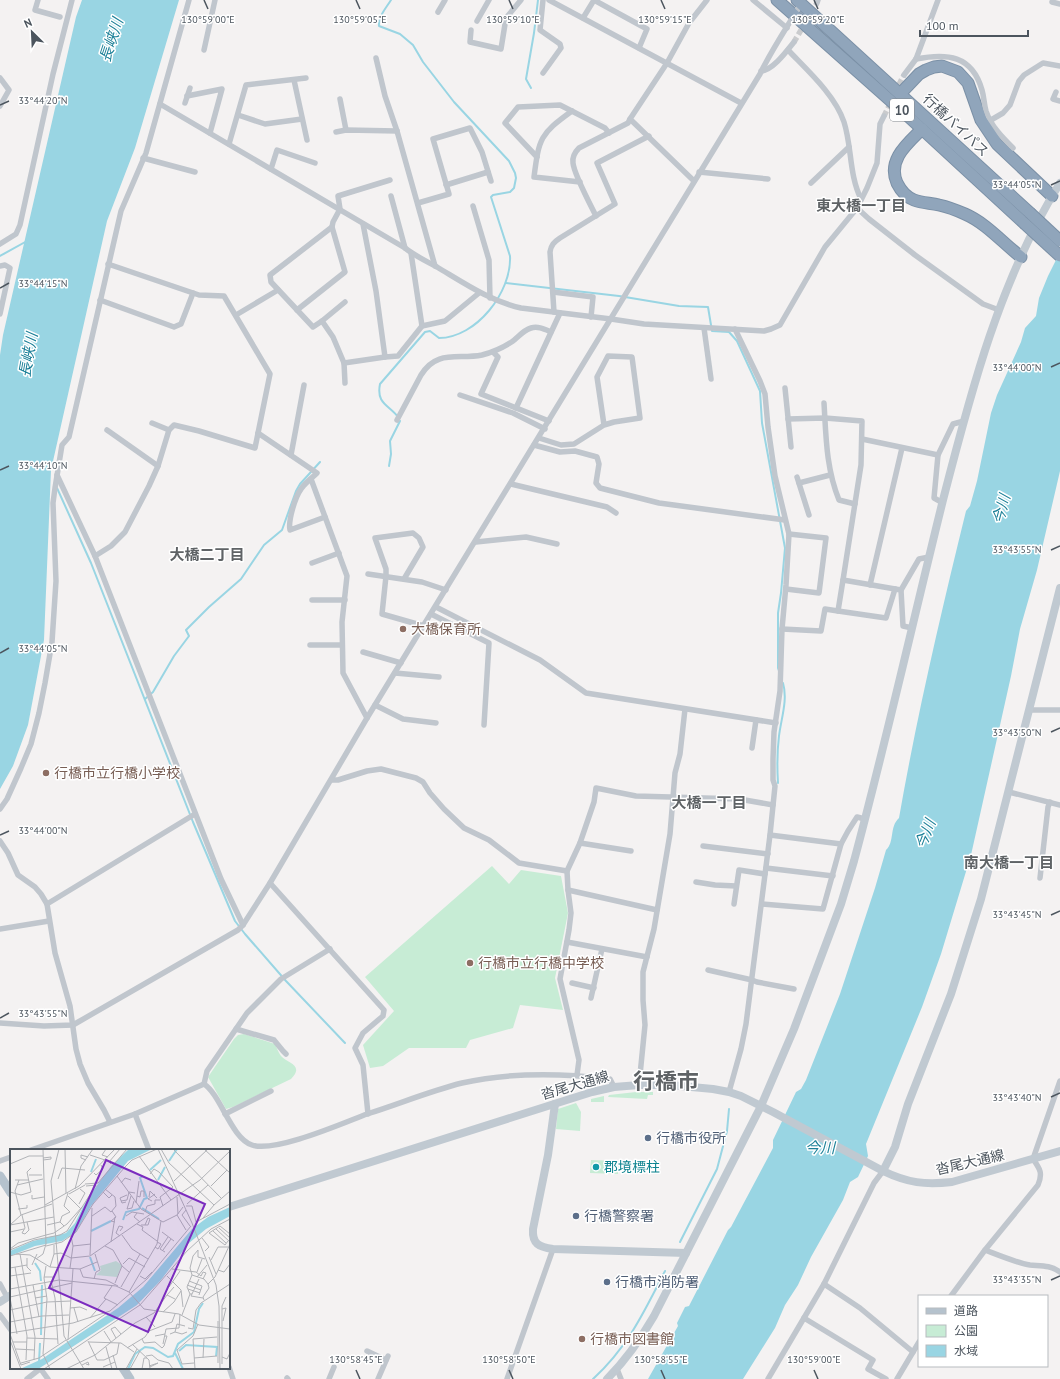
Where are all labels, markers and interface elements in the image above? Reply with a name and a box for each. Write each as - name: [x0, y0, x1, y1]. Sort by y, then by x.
- north arrow: [12, 12, 52, 52]
- scale bar: [920, 12, 1028, 38]
- text: 130°59'00"E: [181, 13, 235, 26]
- text: 130°59'05"E: [333, 13, 387, 26]
- text: 130°59'10"E: [486, 13, 540, 26]
- text: 130°59'15"E: [638, 13, 692, 26]
- text: 130°59'20"E: [791, 13, 845, 26]
- water label: 長峡川: [95, 14, 128, 64]
- text: N: [22, 15, 34, 31]
- text: 100 m: [926, 18, 959, 33]
- street label: 行橋バイパス: [919, 90, 993, 160]
- text: 33°44'20"N: [18, 94, 68, 107]
- road number: 10: [890, 99, 914, 121]
- text: 33°44'05"N: [992, 178, 1042, 191]
- district label: 東大橋一丁目: [816, 196, 906, 215]
- text: 33°44'15"N: [18, 277, 68, 290]
- water label: 長峡川: [15, 329, 42, 379]
- text: 33°44'00"N: [992, 361, 1042, 374]
- text: 33°44'10"N: [18, 459, 68, 472]
- water label: 今川: [988, 490, 1015, 526]
- text: 33°43'55"N: [992, 543, 1042, 556]
- district label: 大橋二丁目: [169, 545, 245, 564]
- place label: 大橋保育所: [411, 620, 481, 638]
- marker: 大橋保育所: [398, 624, 408, 634]
- text: 33°44'05"N: [18, 642, 68, 655]
- text: 33°43'50"N: [992, 726, 1042, 739]
- place label: 行橋市立行橋小学校: [54, 764, 180, 782]
- marker: 行橋市立行橋小学校: [41, 768, 51, 778]
- district label: 大橋一丁目: [671, 793, 747, 812]
- water label: 今川: [911, 815, 940, 851]
- text: 33°44'00"N: [18, 824, 68, 837]
- district label: 南大橋一丁目: [964, 853, 1054, 872]
- text: 33°43'45"N: [992, 908, 1042, 921]
- place label: 行橋市立行橋中学校: [478, 954, 604, 972]
- marker: 行橋市立行橋中学校: [465, 958, 475, 968]
- text: 33°43'55"N: [18, 1007, 68, 1020]
- street label: 沓尾大通線: [539, 1067, 611, 1103]
- district label: 行橋市: [633, 1067, 699, 1095]
- text: 33°43'40"N: [992, 1091, 1042, 1104]
- place label: 行橋市役所: [656, 1129, 726, 1147]
- marker: 行橋市役所: [643, 1133, 653, 1143]
- water label: 今川: [805, 1138, 837, 1157]
- street label: 沓尾大通線: [934, 1145, 1006, 1179]
- inset map: [10, 1149, 230, 1369]
- place label: 郡境標柱: [604, 1158, 660, 1176]
- marker: 郡境標柱: [591, 1162, 601, 1172]
- place label: 行橋警察署: [584, 1207, 654, 1225]
- marker: 行橋警察署: [571, 1211, 581, 1221]
- place label: 行橋市消防署: [615, 1273, 699, 1291]
- text: 33°43'35"N: [992, 1273, 1042, 1286]
- marker: 行橋市消防署: [602, 1277, 612, 1287]
- legend: [918, 1295, 1048, 1367]
- text: 道路: [954, 1303, 978, 1318]
- text: 公園: [954, 1323, 978, 1338]
- place label: 行橋市図書館: [590, 1330, 674, 1348]
- marker: 行橋市図書館: [577, 1334, 587, 1344]
- text: 水域: [954, 1343, 978, 1358]
- text: 130°58'45"E: [329, 1353, 383, 1366]
- text: 130°58'50"E: [482, 1353, 536, 1366]
- text: 130°58'55"E: [634, 1353, 688, 1366]
- text: 130°59'00"E: [787, 1353, 841, 1366]

